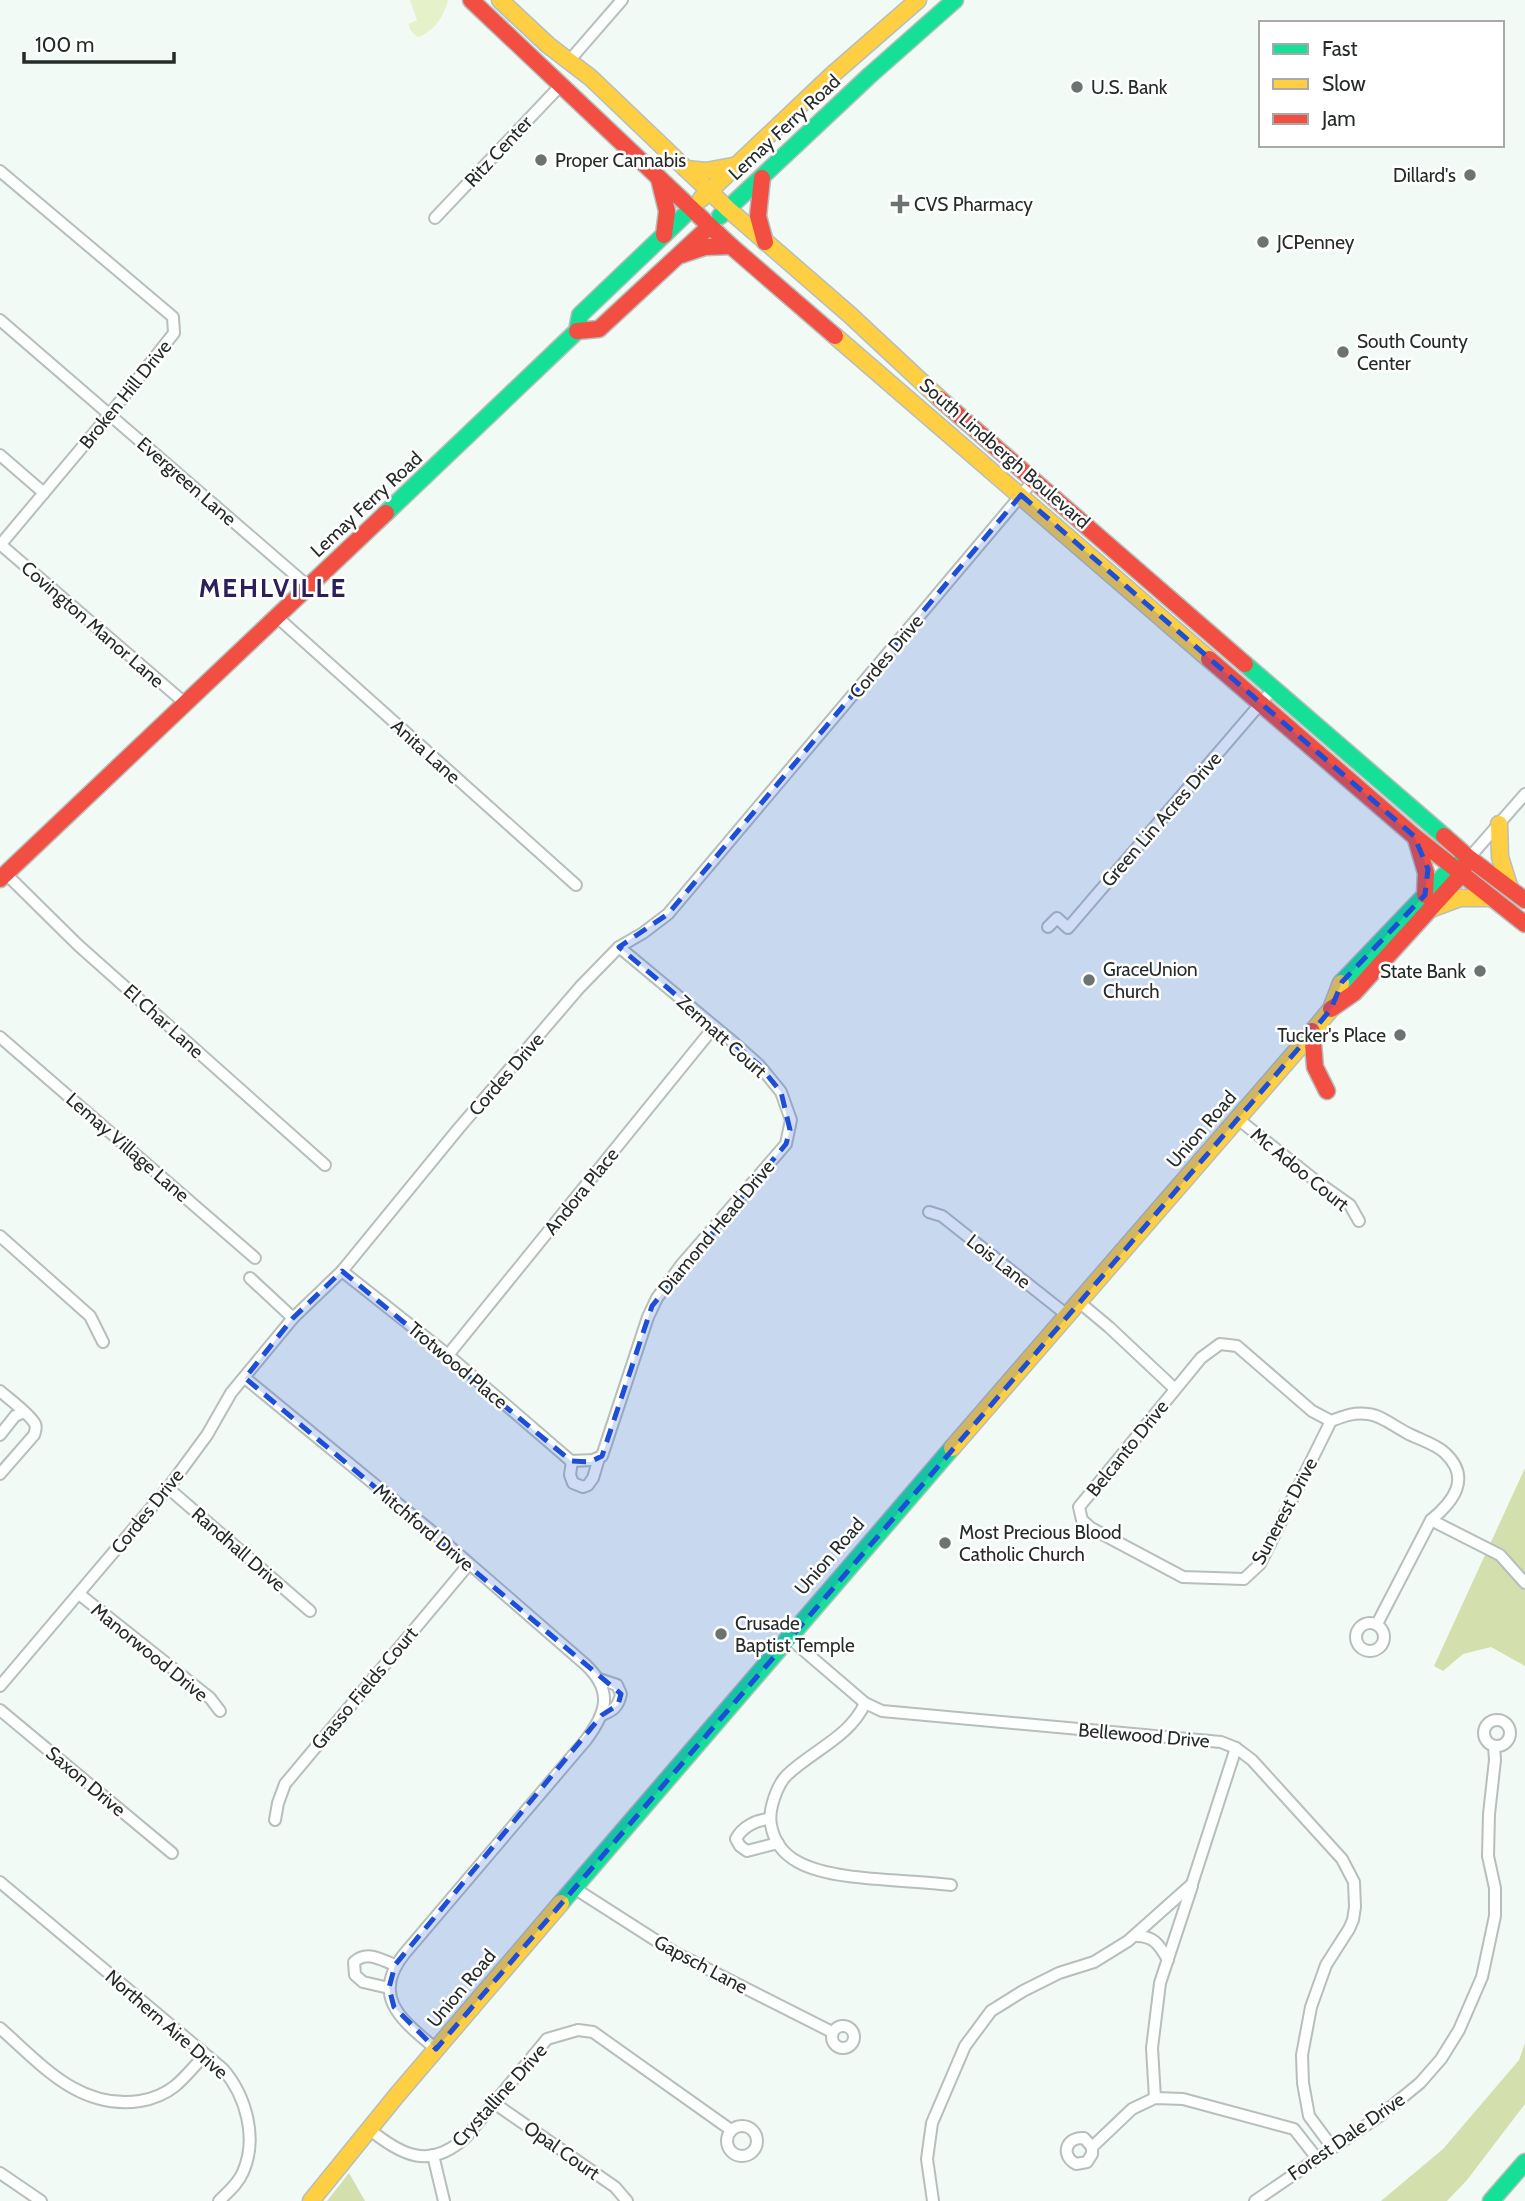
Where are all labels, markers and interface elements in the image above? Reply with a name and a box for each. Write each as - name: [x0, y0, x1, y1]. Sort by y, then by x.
- scale bar: [24, 21, 175, 65]
- legend: [1259, 21, 1504, 147]
- text: 100 m: [35, 32, 94, 57]
- text: Fast: [1322, 36, 1358, 61]
- street label: Lemay Ferry Road: [724, 70, 845, 185]
- text: Slow: [1322, 71, 1366, 96]
- place label: U.S. Bank: [1091, 76, 1168, 99]
- marker: U.S. Bank: [1069, 79, 1085, 95]
- text: Jam: [1321, 106, 1356, 131]
- street label: Ritz Center: [460, 111, 537, 192]
- place label: Proper Cannabis: [555, 149, 686, 172]
- marker: Proper Cannabis: [533, 152, 549, 168]
- place label: Dillard's: [1393, 164, 1456, 187]
- marker: Dillard's: [1462, 167, 1478, 183]
- place label: CVS Pharmacy: [914, 193, 1033, 216]
- marker: CVS Pharmacy: [892, 196, 908, 212]
- place label: JCPenney: [1276, 231, 1355, 254]
- marker: JCPenney: [1255, 234, 1271, 250]
- place label: South County Center: [1357, 330, 1468, 375]
- street label: Broken Hill Drive: [75, 335, 176, 453]
- marker: South County Center: [1335, 344, 1351, 360]
- street label: South Lindbergh Boulevard: [915, 373, 1094, 534]
- street label: Evergreen Lane: [132, 432, 241, 531]
- street label: Lemay Ferry Road: [306, 447, 427, 562]
- street label: Covington Manor Lane: [17, 556, 169, 693]
- district label: MEHLVILLE: [199, 572, 347, 604]
- street label: Cordes Drive: [845, 609, 928, 703]
- street label: Anita Lane: [386, 714, 465, 789]
- street label: Green Lin Acres Drive: [1096, 747, 1227, 892]
- place label: GraceUnion Church: [1103, 958, 1198, 1003]
- place label: State Bank: [1380, 960, 1466, 983]
- marker: State Bank: [1472, 963, 1488, 979]
- marker: GraceUnion Church: [1081, 972, 1097, 988]
- street label: El Char Lane: [119, 979, 209, 1063]
- street label: Zermatt Court: [672, 990, 772, 1083]
- place label: Tucker's Place: [1277, 1024, 1386, 1047]
- marker: Tucker's Place: [1392, 1027, 1408, 1043]
- street label: Cordes Drive: [464, 1028, 549, 1121]
- street label: Union Road: [1162, 1086, 1241, 1173]
- street label: Lemay Village Lane: [62, 1088, 194, 1207]
- street label: Mc Adoo Court: [1246, 1123, 1354, 1216]
- street label: Andora Place: [539, 1143, 624, 1239]
- street label: Diamond Head Drive: [653, 1155, 780, 1299]
- street label: Lois Lane: [962, 1229, 1036, 1294]
- street label: Trotwood Place: [403, 1317, 512, 1414]
- street label: Belcanto Drive: [1082, 1395, 1173, 1501]
- street label: Sunerest Drive: [1247, 1454, 1322, 1569]
- street label: Cordes Drive: [106, 1464, 189, 1558]
- street label: Mitchford Drive: [369, 1479, 479, 1576]
- street label: Randhall Drive: [187, 1502, 291, 1597]
- street label: Union Road: [790, 1513, 869, 1600]
- place label: Most Precious Blood Catholic Church: [959, 1521, 1122, 1566]
- marker: Most Precious Blood Catholic Church: [937, 1535, 953, 1551]
- street label: Manorwood Drive: [87, 1598, 213, 1707]
- place label: Crusade Baptist Temple: [735, 1612, 855, 1657]
- street label: Grasso Fields Court: [306, 1622, 423, 1754]
- marker: Crusade Baptist Temple: [713, 1626, 729, 1642]
- street label: Bellewood Drive: [1077, 1718, 1211, 1753]
- street label: Saxon Drive: [41, 1741, 130, 1821]
- street label: Gapsch Lane: [650, 1930, 752, 1999]
- street label: Union Road: [422, 1945, 501, 2032]
- street label: Northern Aire Drive: [101, 1965, 233, 2084]
- street label: Crystalline Drive: [447, 2039, 552, 2152]
- street label: Forest Dale Drive: [1283, 2087, 1409, 2185]
- street label: Opal Court: [519, 2116, 605, 2185]

